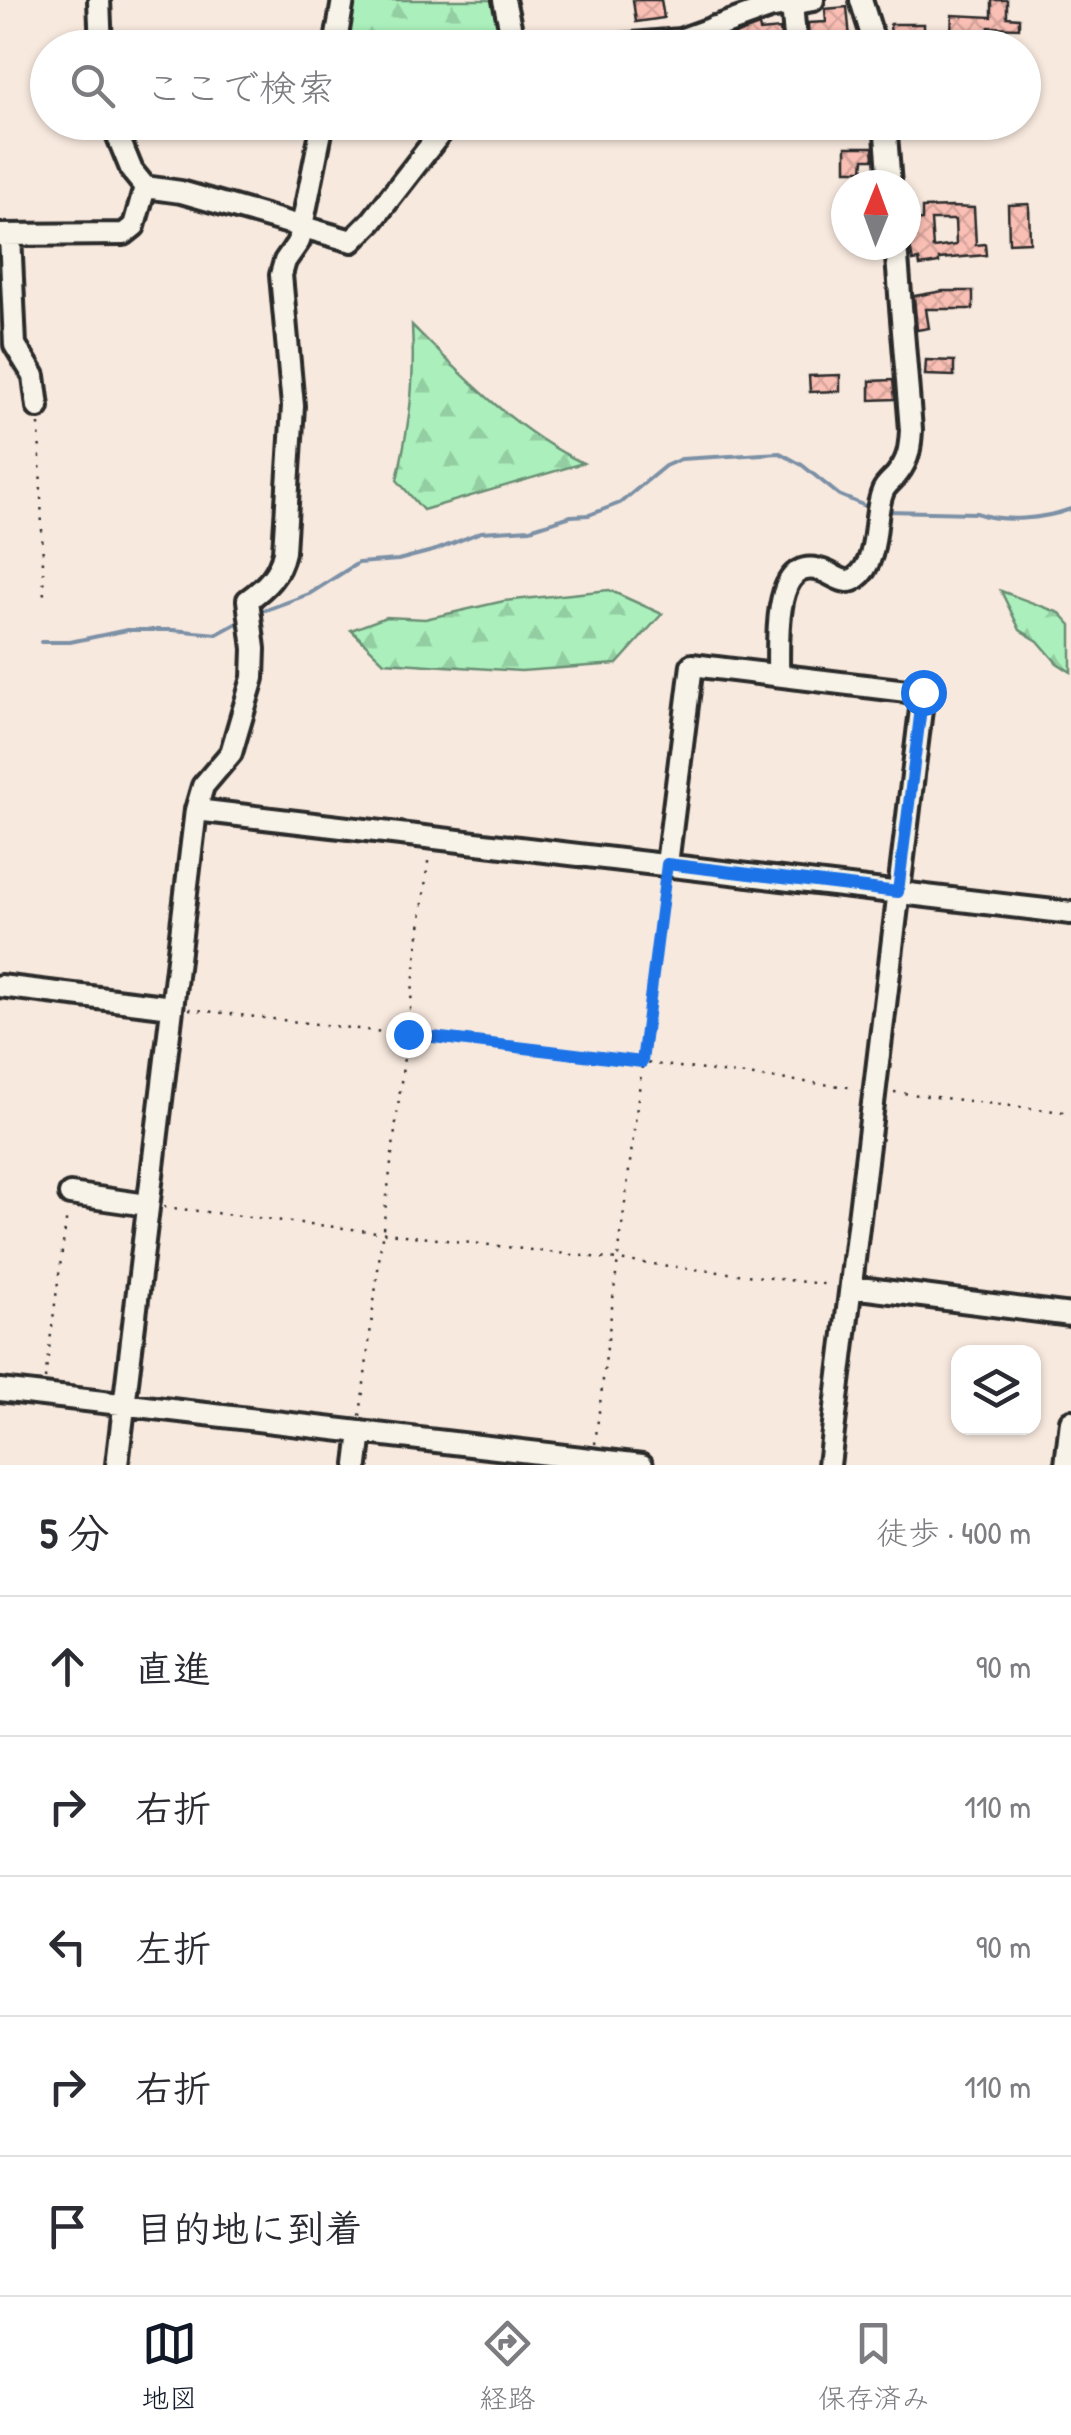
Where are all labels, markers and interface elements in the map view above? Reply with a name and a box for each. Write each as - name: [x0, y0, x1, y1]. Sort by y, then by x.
- search box: [30, 30, 1041, 140]
- icon: search: [65, 58, 120, 113]
- text: ここで検索: [145, 61, 335, 113]
- north arrow: [831, 170, 921, 260]
- route start: [901, 670, 947, 716]
- route end: [386, 1012, 432, 1058]
- map controls: [951, 1345, 1041, 1435]
- button: layers: [951, 1345, 1041, 1435]
- text: 5 分: [40, 1504, 109, 1561]
- text: 徒歩 · 400 m: [876, 1511, 1031, 1554]
- icon: ahead: [40, 1639, 95, 1694]
- text: 直進: [135, 1642, 211, 1694]
- text: 90 m: [976, 1645, 1031, 1688]
- icon: right: [40, 1779, 95, 1834]
- text: 右折: [135, 1782, 211, 1834]
- text: 110 m: [964, 1785, 1031, 1828]
- icon: left: [40, 1919, 95, 1974]
- text: 左折: [135, 1922, 211, 1974]
- text: 90 m: [976, 1925, 1031, 1968]
- icon: right: [40, 2059, 95, 2114]
- text: 右折: [135, 2062, 211, 2114]
- text: 110 m: [964, 2065, 1031, 2108]
- icon: arrive: [40, 2199, 95, 2254]
- text: 目的地に到着: [135, 2202, 363, 2254]
- tab: 地図: [141, 2316, 197, 2417]
- tab: 経路: [479, 2316, 536, 2417]
- tab: 保存済み: [818, 2316, 930, 2417]

